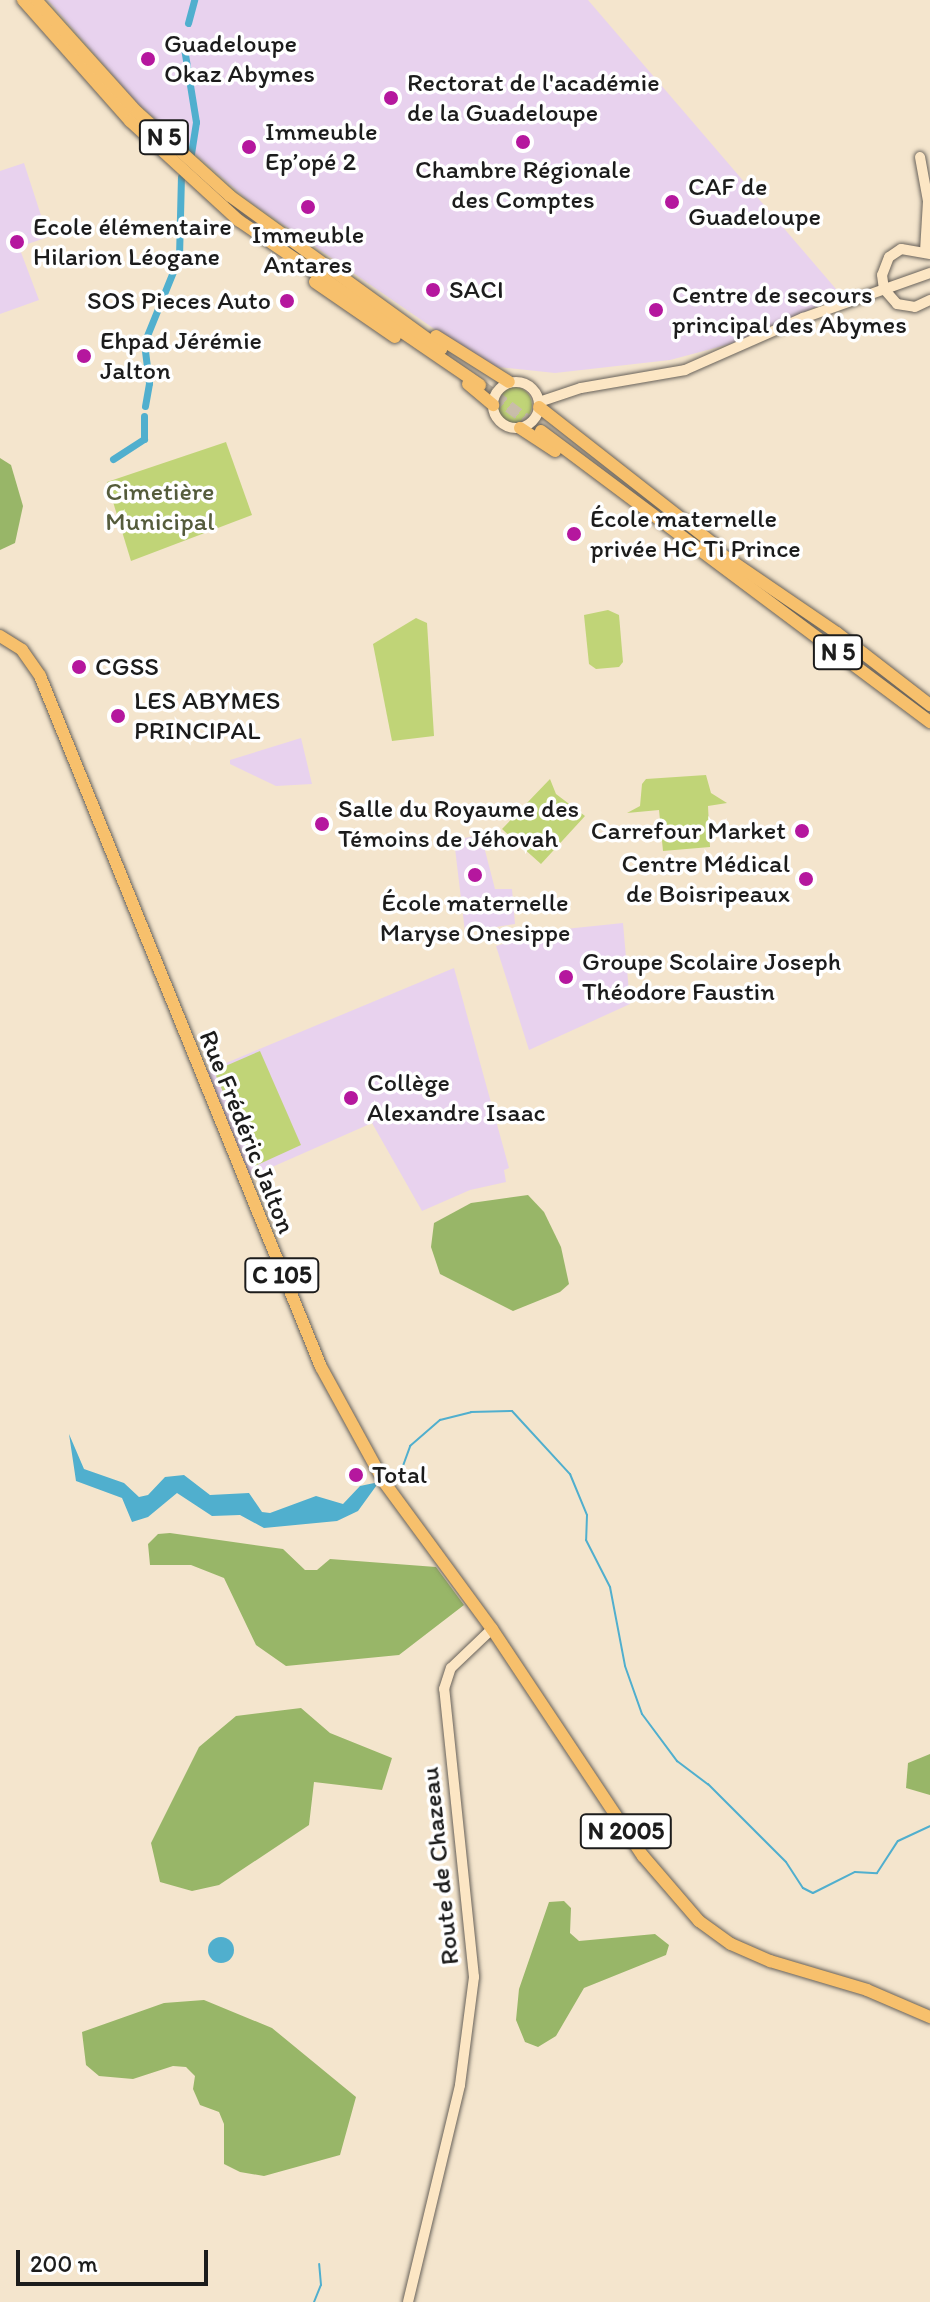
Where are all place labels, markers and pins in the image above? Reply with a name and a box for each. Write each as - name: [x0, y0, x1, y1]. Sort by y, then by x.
- place label: Guadeloupe Okaz Abymes: [164, 28, 316, 90]
- marker: Guadeloupe Okaz Abymes: [139, 50, 157, 68]
- place label: Rectorat de l'académie de la Guadeloupe: [407, 67, 660, 128]
- marker: Rectorat de l'académie de la Guadeloupe: [382, 89, 400, 107]
- place label: Immeuble Ep’opé 2: [265, 116, 378, 178]
- marker: Chambre Régionale des Comptes: [514, 133, 532, 151]
- marker: Immeuble Ep’opé 2: [240, 138, 258, 156]
- place label: Chambre Régionale des Comptes: [415, 154, 631, 216]
- place label: CAF de Guadeloupe: [688, 171, 821, 232]
- marker: CAF de Guadeloupe: [663, 193, 681, 211]
- marker: Immeuble Antares: [299, 198, 317, 216]
- place label: Ecole élémentaire Hilarion Léogane: [33, 211, 230, 272]
- place label: Immeuble Antares: [252, 219, 364, 280]
- marker: Ecole élémentaire Hilarion Léogane: [8, 233, 26, 251]
- place label: SACI: [449, 274, 504, 306]
- place label: Centre de secours principal des Abymes: [672, 279, 908, 340]
- marker: SACI: [424, 281, 442, 299]
- place label: SOS Pieces Auto: [87, 285, 271, 317]
- marker: SOS Pieces Auto: [278, 292, 296, 310]
- marker: Centre de secours principal des Abymes: [647, 301, 665, 319]
- place label: Ehpad Jérémie Jalton: [100, 325, 262, 386]
- marker: Ehpad Jérémie Jalton: [75, 347, 93, 365]
- place label: École maternelle privée HC Ti Prince: [590, 503, 801, 564]
- marker: École maternelle privée HC Ti Prince: [565, 525, 583, 543]
- place label: CGSS: [95, 651, 159, 683]
- marker: CGSS: [70, 658, 88, 676]
- place label: LES ABYMES PRINCIPAL: [134, 685, 280, 746]
- marker: LES ABYMES PRINCIPAL: [109, 707, 127, 725]
- place label: Salle du Royaume des Témoins de Jéhovah: [338, 793, 579, 854]
- marker: Salle du Royaume des Témoins de Jéhovah: [313, 815, 331, 833]
- place label: Carrefour Market: [590, 815, 786, 847]
- marker: Carrefour Market: [793, 822, 811, 840]
- place label: Centre Médical de Boisripeaux: [622, 848, 790, 910]
- marker: École maternelle Maryse Onesippe: [466, 866, 484, 884]
- marker: Centre Médical de Boisripeaux: [797, 870, 815, 888]
- place label: École maternelle Maryse Onesippe: [380, 887, 570, 948]
- place label: Groupe Scolaire Joseph Théodore Faustin: [582, 946, 840, 1008]
- marker: Groupe Scolaire Joseph Théodore Faustin: [557, 968, 575, 986]
- place label: Collège Alexandre Isaac: [367, 1067, 545, 1128]
- marker: Collège Alexandre Isaac: [342, 1089, 360, 1107]
- place label: Total: [372, 1459, 427, 1491]
- marker: Total: [347, 1466, 365, 1484]

